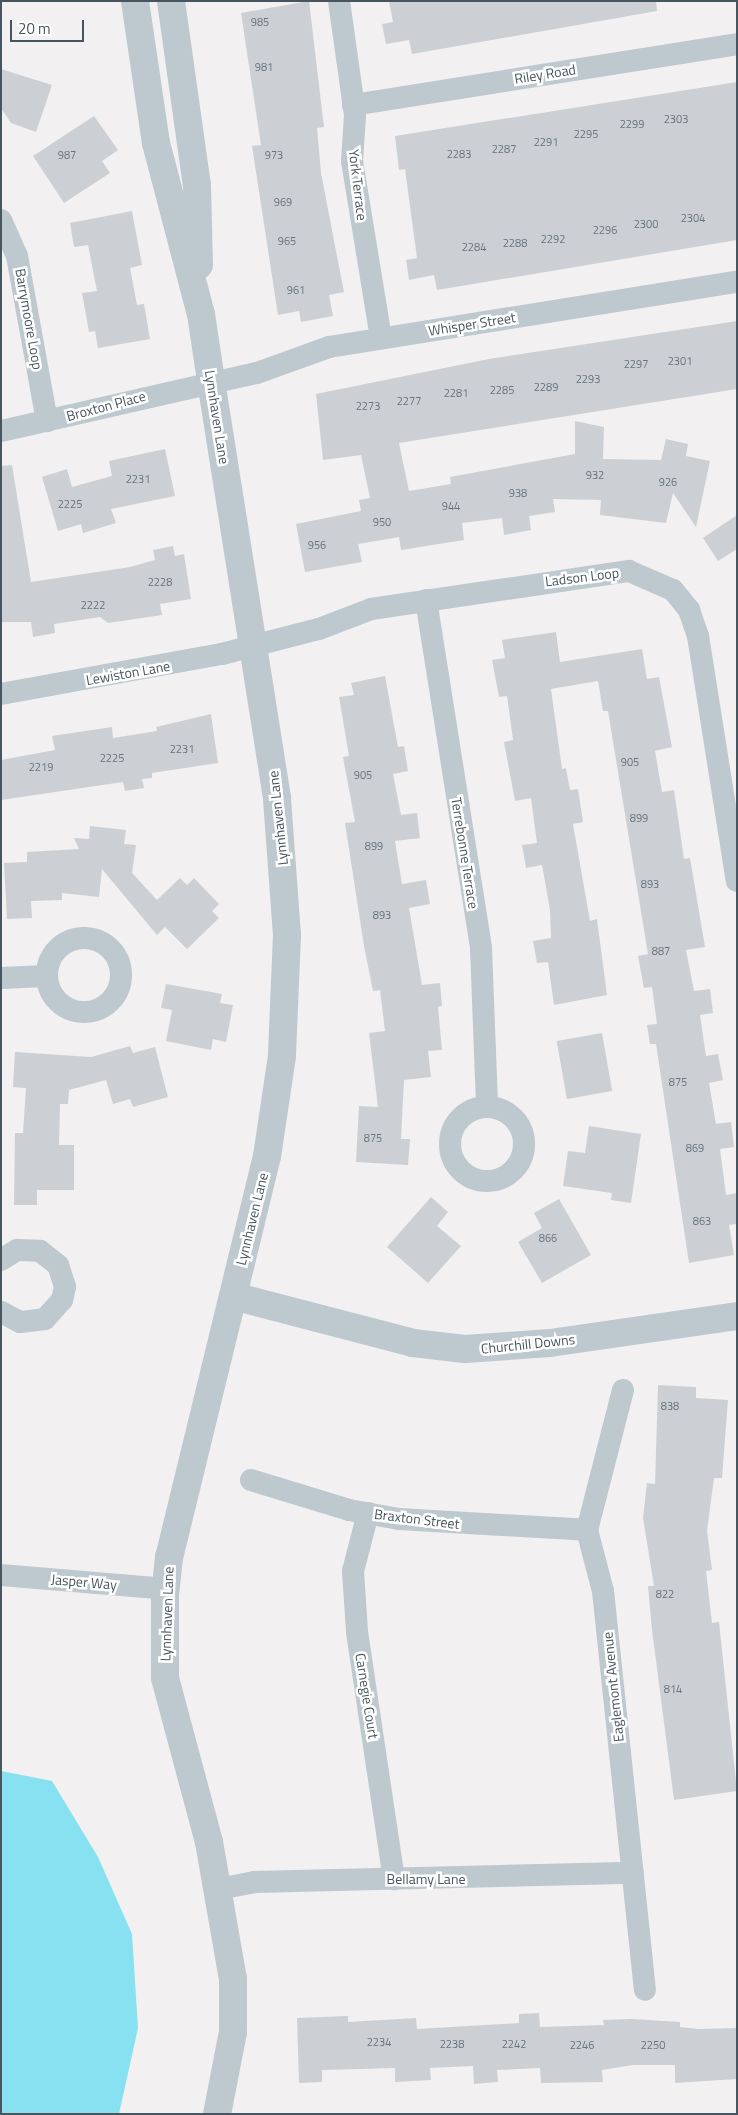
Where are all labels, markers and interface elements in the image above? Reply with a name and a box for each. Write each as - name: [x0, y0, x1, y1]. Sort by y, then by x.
- scale bar: [12, 10, 86, 42]
- house number: 985: [251, 15, 269, 29]
- text: 20 m: [18, 17, 51, 40]
- house number: 981: [255, 60, 273, 74]
- street label: Riley Road: [513, 61, 577, 87]
- house number: 2303: [664, 112, 688, 126]
- house number: 2299: [620, 117, 644, 131]
- house number: 2295: [574, 127, 598, 141]
- house number: 2291: [534, 135, 558, 149]
- house number: 2287: [492, 142, 516, 156]
- house number: 2283: [447, 147, 471, 161]
- house number: 987: [58, 148, 76, 162]
- house number: 973: [265, 148, 283, 162]
- street label: York Terrace: [345, 148, 371, 222]
- house number: 969: [274, 195, 292, 209]
- house number: 2304: [681, 211, 705, 225]
- house number: 2300: [634, 217, 658, 231]
- house number: 2296: [593, 223, 617, 237]
- house number: 2292: [541, 232, 565, 246]
- house number: 965: [278, 234, 296, 248]
- house number: 2288: [503, 236, 527, 250]
- house number: 2284: [462, 240, 486, 254]
- street label: Barrymoore Loop: [12, 267, 46, 371]
- house number: 961: [287, 283, 305, 297]
- street label: Whisper Street: [427, 309, 517, 339]
- house number: 2301: [668, 354, 692, 368]
- house number: 2297: [624, 357, 648, 371]
- street label: Lynnhaven Lane: [201, 369, 233, 465]
- house number: 2293: [576, 372, 600, 386]
- house number: 2289: [534, 380, 558, 394]
- house number: 2285: [490, 383, 514, 397]
- house number: 2281: [444, 386, 468, 400]
- street label: Broxton Place: [65, 387, 147, 425]
- house number: 2277: [397, 394, 421, 408]
- house number: 2273: [356, 399, 380, 413]
- house number: 932: [586, 468, 604, 482]
- house number: 2231: [126, 472, 150, 486]
- house number: 926: [659, 475, 677, 489]
- house number: 938: [509, 486, 527, 500]
- house number: 2225: [58, 497, 82, 511]
- house number: 944: [442, 499, 460, 513]
- house number: 950: [373, 515, 391, 529]
- house number: 956: [308, 538, 326, 552]
- street label: Ladson Loop: [544, 564, 620, 590]
- house number: 2228: [148, 575, 172, 589]
- house number: 2222: [81, 598, 105, 612]
- street label: Lewiston Lane: [85, 657, 171, 689]
- house number: 2231: [170, 742, 194, 756]
- house number: 2225: [100, 751, 124, 765]
- house number: 905: [621, 755, 639, 769]
- house number: 2219: [29, 760, 53, 774]
- house number: 905: [354, 768, 372, 782]
- street label: Lynnhaven Lane: [265, 770, 291, 866]
- street label: Terrebonne Terrace: [448, 796, 482, 910]
- house number: 899: [630, 811, 648, 825]
- house number: 899: [365, 839, 383, 853]
- house number: 893: [641, 877, 659, 891]
- house number: 893: [373, 908, 391, 922]
- house number: 887: [652, 944, 670, 958]
- house number: 875: [669, 1075, 687, 1089]
- house number: 875: [364, 1131, 382, 1145]
- house number: 869: [686, 1141, 704, 1155]
- street label: Lynnhaven Lane: [232, 1171, 272, 1267]
- house number: 863: [693, 1214, 711, 1228]
- house number: 866: [539, 1231, 557, 1245]
- street label: Churchill Downs: [480, 1331, 576, 1357]
- house number: 838: [661, 1399, 679, 1413]
- street label: Braxton Street: [373, 1505, 461, 1533]
- street label: Lynnhaven Lane: [157, 1566, 177, 1662]
- street label: Jasper Way: [50, 1571, 118, 1593]
- house number: 822: [656, 1587, 674, 1601]
- street label: Eaglemont Avenue: [599, 1631, 627, 1743]
- street label: Carnegie Court: [352, 1652, 382, 1740]
- house number: 814: [664, 1682, 682, 1696]
- street label: Bellamy Lane: [387, 1871, 465, 1887]
- house number: 2234: [367, 2035, 391, 2049]
- house number: 2238: [440, 2037, 464, 2051]
- house number: 2242: [502, 2037, 526, 2051]
- house number: 2246: [570, 2038, 594, 2052]
- house number: 2250: [641, 2038, 665, 2052]

